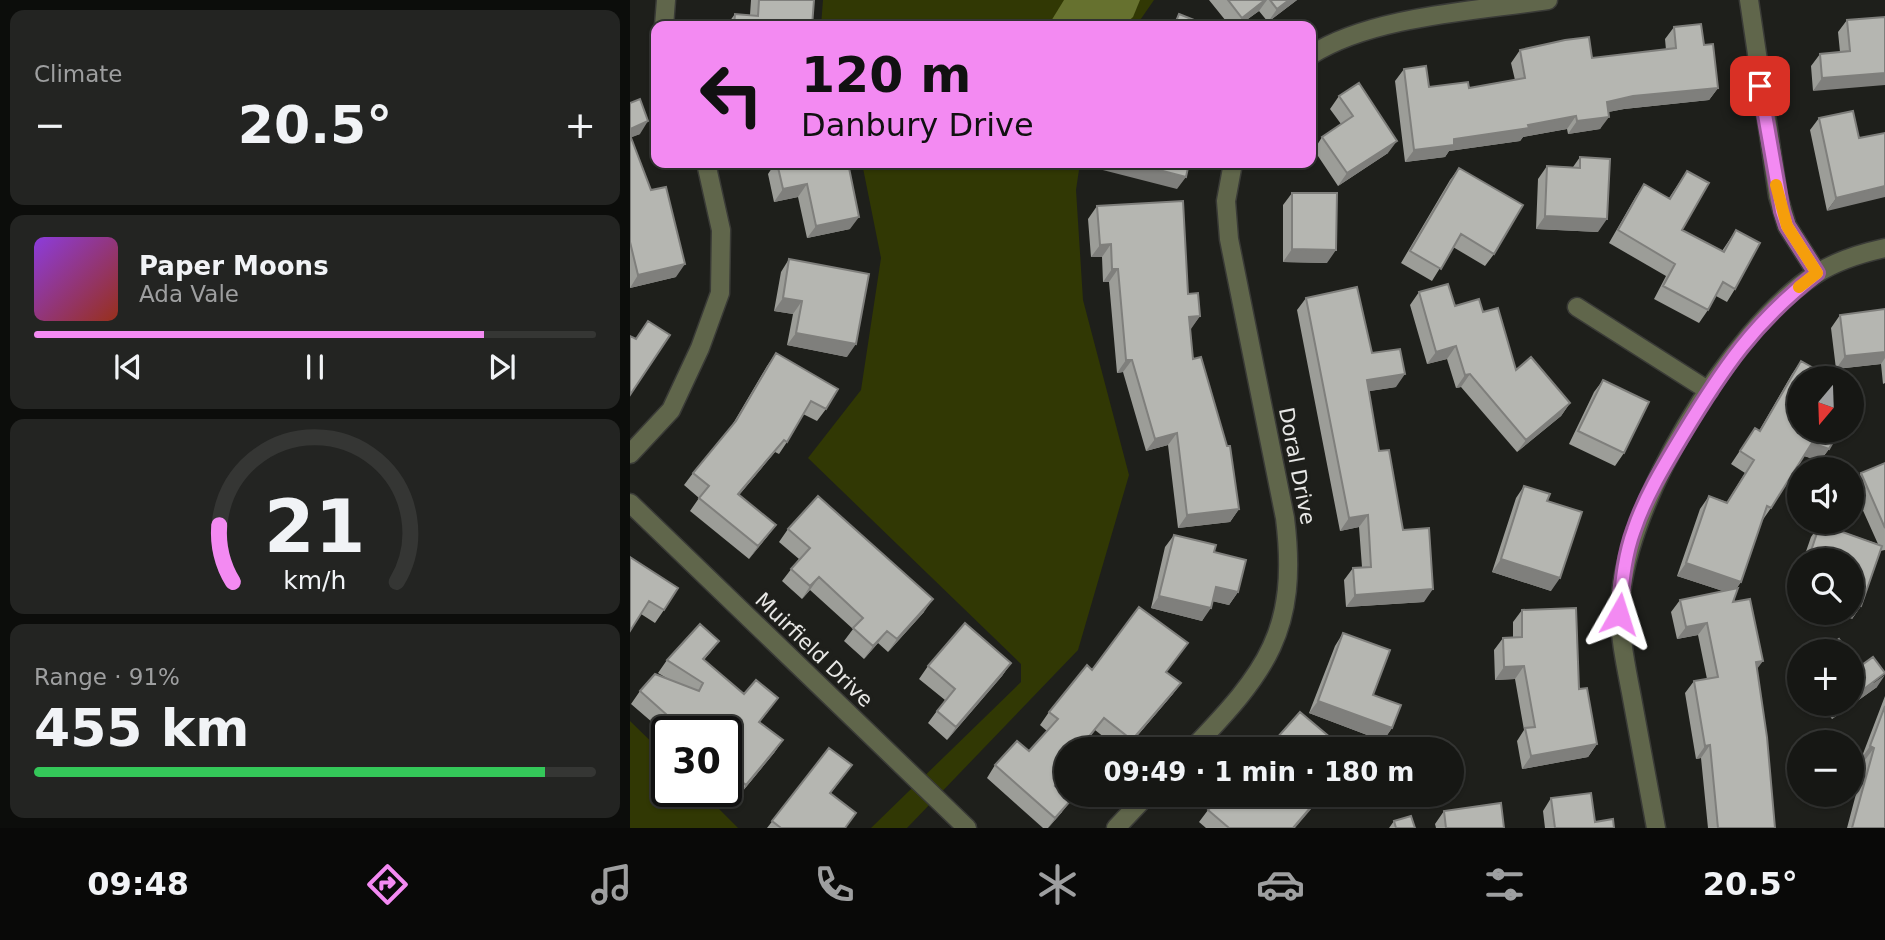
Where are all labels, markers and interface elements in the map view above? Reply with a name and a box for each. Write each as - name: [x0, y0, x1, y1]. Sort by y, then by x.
- text: 120 m: [801, 47, 971, 104]
- icon: left: [686, 49, 777, 140]
- pin: [1730, 56, 1790, 116]
- text: Climate: [34, 61, 123, 87]
- icon: arrive: [1741, 67, 1779, 105]
- text: 20.5°: [238, 95, 392, 155]
- text: −: [34, 103, 66, 147]
- text: +: [564, 103, 596, 147]
- text: Danbury Drive: [801, 106, 1034, 144]
- text: Paper Moons: [139, 251, 329, 281]
- text: Ada Vale: [139, 281, 239, 307]
- icon: previous: [109, 348, 147, 386]
- icon: pause: [296, 348, 334, 386]
- icon: next: [483, 348, 521, 386]
- north arrow: [1787, 366, 1864, 443]
- map controls: [1787, 366, 1864, 807]
- street label: Doral Drive: [1274, 405, 1320, 527]
- button: sound: [1787, 457, 1864, 534]
- text: 21: [264, 485, 366, 570]
- button: search: [1787, 548, 1864, 625]
- text: km/h: [283, 566, 347, 595]
- position arrow: [1582, 577, 1656, 651]
- street label: Muirfield Drive: [750, 588, 878, 712]
- button: +: [1787, 639, 1864, 716]
- text: Range · 91%: [34, 664, 180, 690]
- text: 455 km: [34, 698, 249, 758]
- speed limit sign: 30: [651, 716, 742, 807]
- button: −: [1787, 730, 1864, 807]
- text: 09:49 · 1 min · 180 m: [1104, 757, 1414, 787]
- icon: directions: [363, 860, 412, 909]
- icon: music: [587, 860, 636, 909]
- icon: phone: [810, 860, 859, 909]
- icon: climate: [1033, 860, 1082, 909]
- icon: car: [1256, 860, 1305, 909]
- icon: filters: [1480, 860, 1529, 909]
- text: 09:48: [87, 865, 189, 903]
- text: 20.5°: [1703, 865, 1798, 903]

